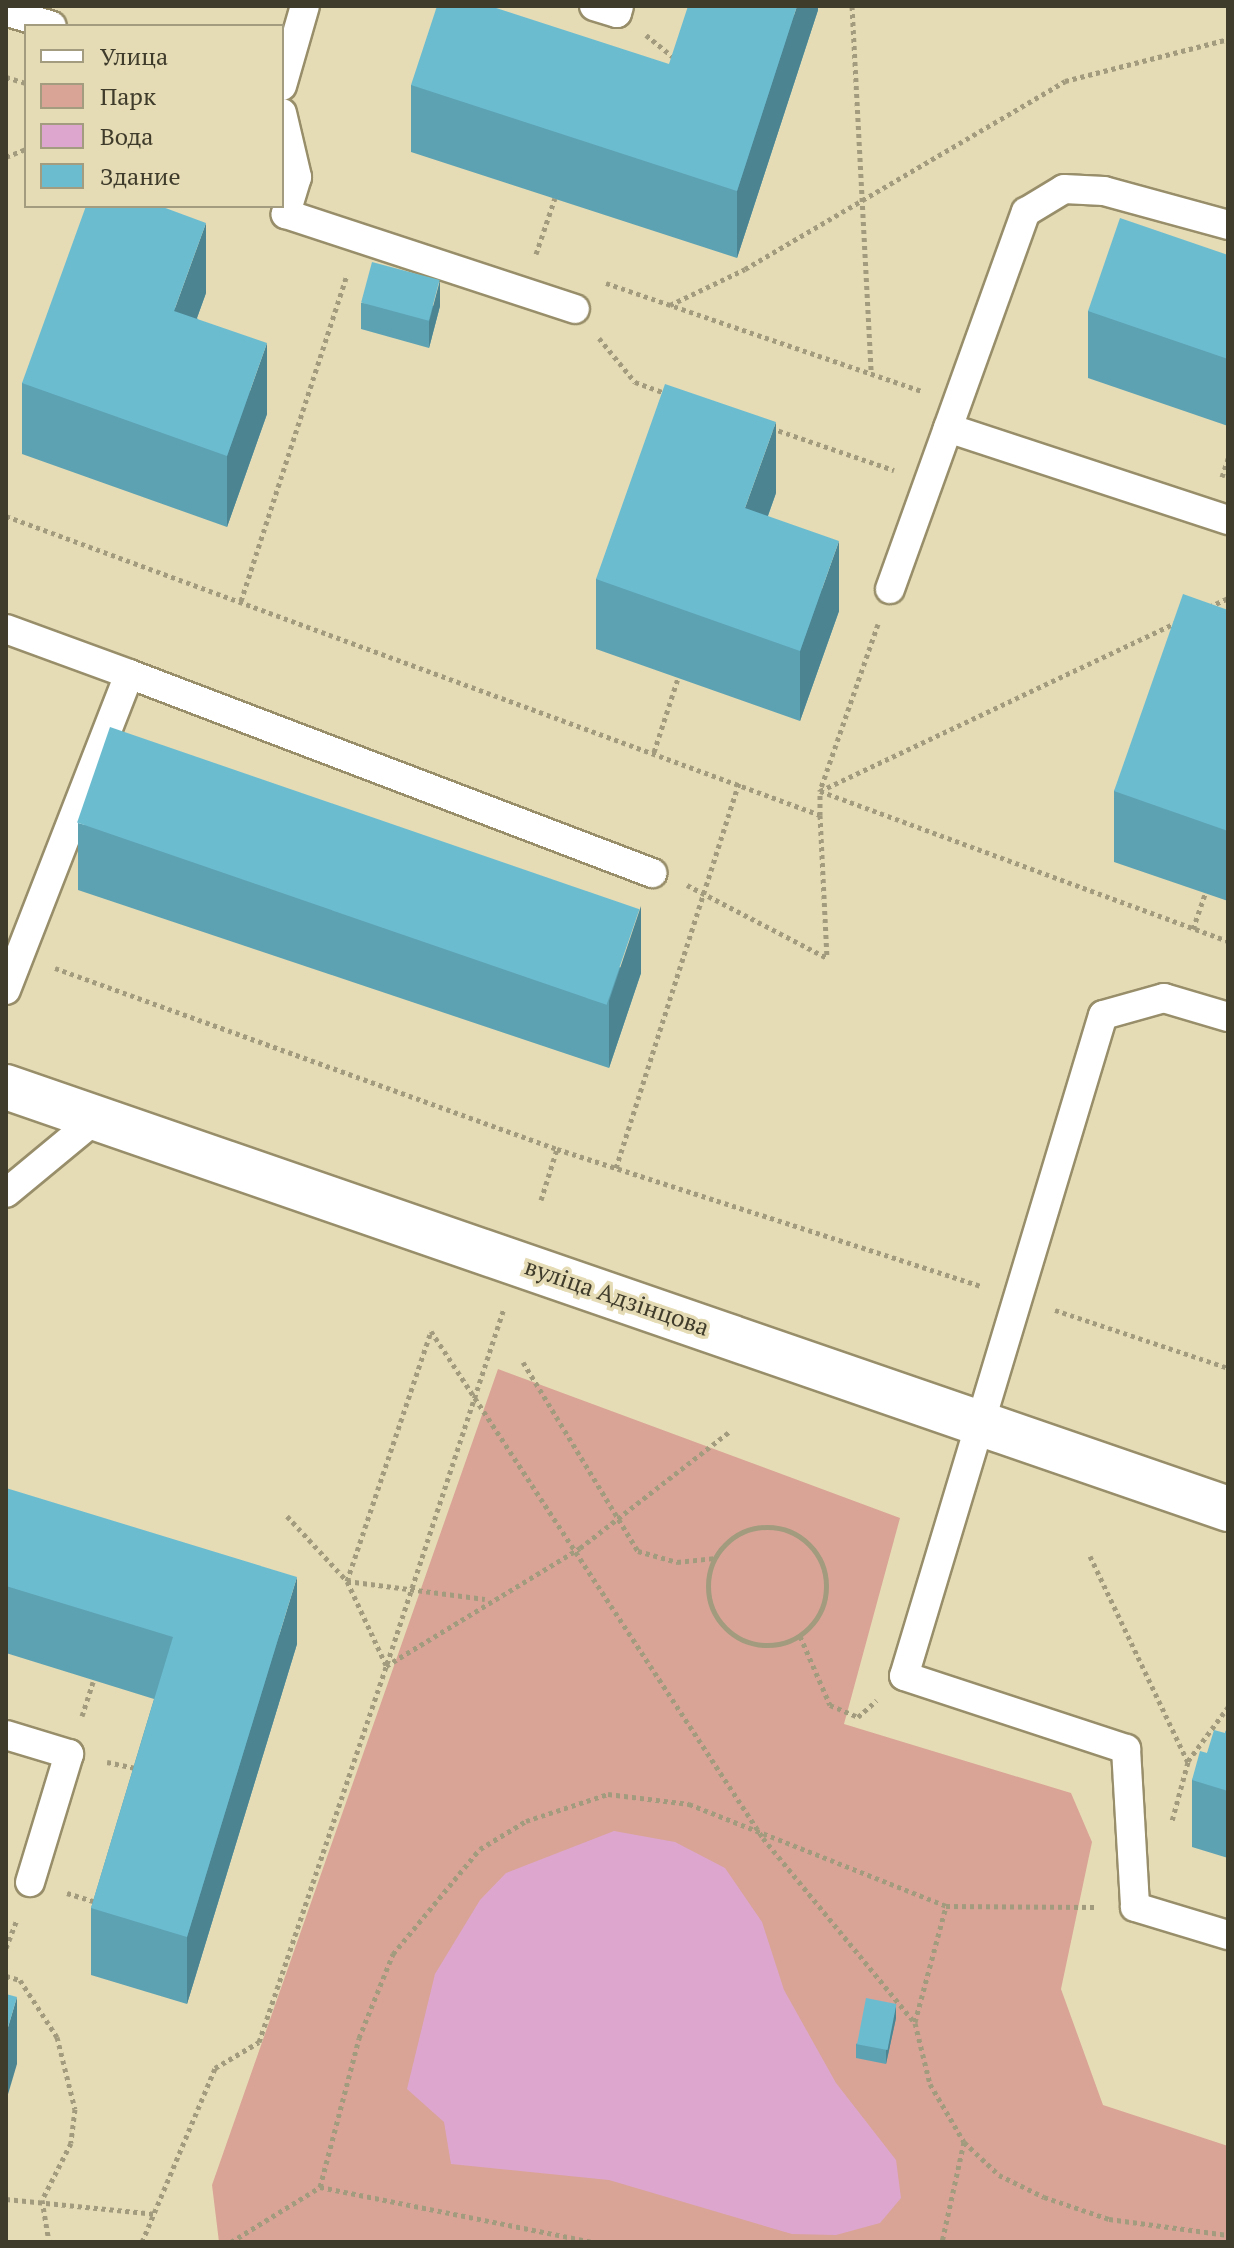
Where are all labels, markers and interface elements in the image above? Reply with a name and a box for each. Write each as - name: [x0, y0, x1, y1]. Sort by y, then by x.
- legend: [24, 24, 284, 208]
- text: Улица: [100, 40, 168, 72]
- text: Парк: [100, 80, 156, 112]
- text: Вода: [100, 120, 153, 152]
- text: Здание: [100, 160, 181, 192]
- street label: вуліца Адзінцова: [521, 1252, 713, 1342]

